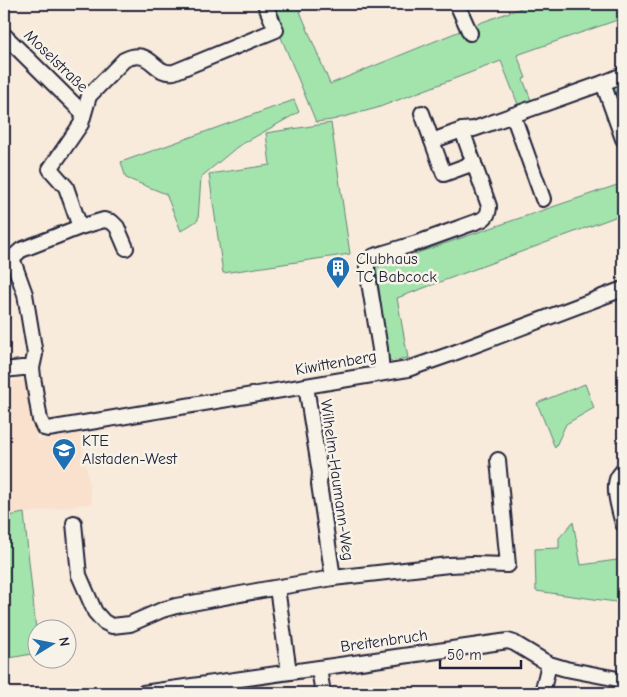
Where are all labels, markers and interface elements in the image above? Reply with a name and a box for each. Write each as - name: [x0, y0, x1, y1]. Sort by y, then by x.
- street label: Moselstraße: [20, 26, 92, 96]
- place label: Clubhaus TC Babcock: [356, 250, 437, 286]
- building icon: Clubhaus TC Babcock: [325, 255, 351, 289]
- street label: Kiwittenberg: [294, 347, 378, 379]
- street label: Wilhelm-Haumann-Weg: [317, 398, 357, 562]
- place label: KTE Alstaden-West: [82, 432, 178, 468]
- school or university icon: KTE Alstaden-West: [51, 437, 77, 471]
- north arrow: [28, 620, 78, 670]
- street label: Breitenbruch: [339, 626, 429, 656]
- text: N: [55, 636, 73, 648]
- scale bar: [440, 637, 521, 669]
- text: 50 m: [447, 646, 482, 664]

